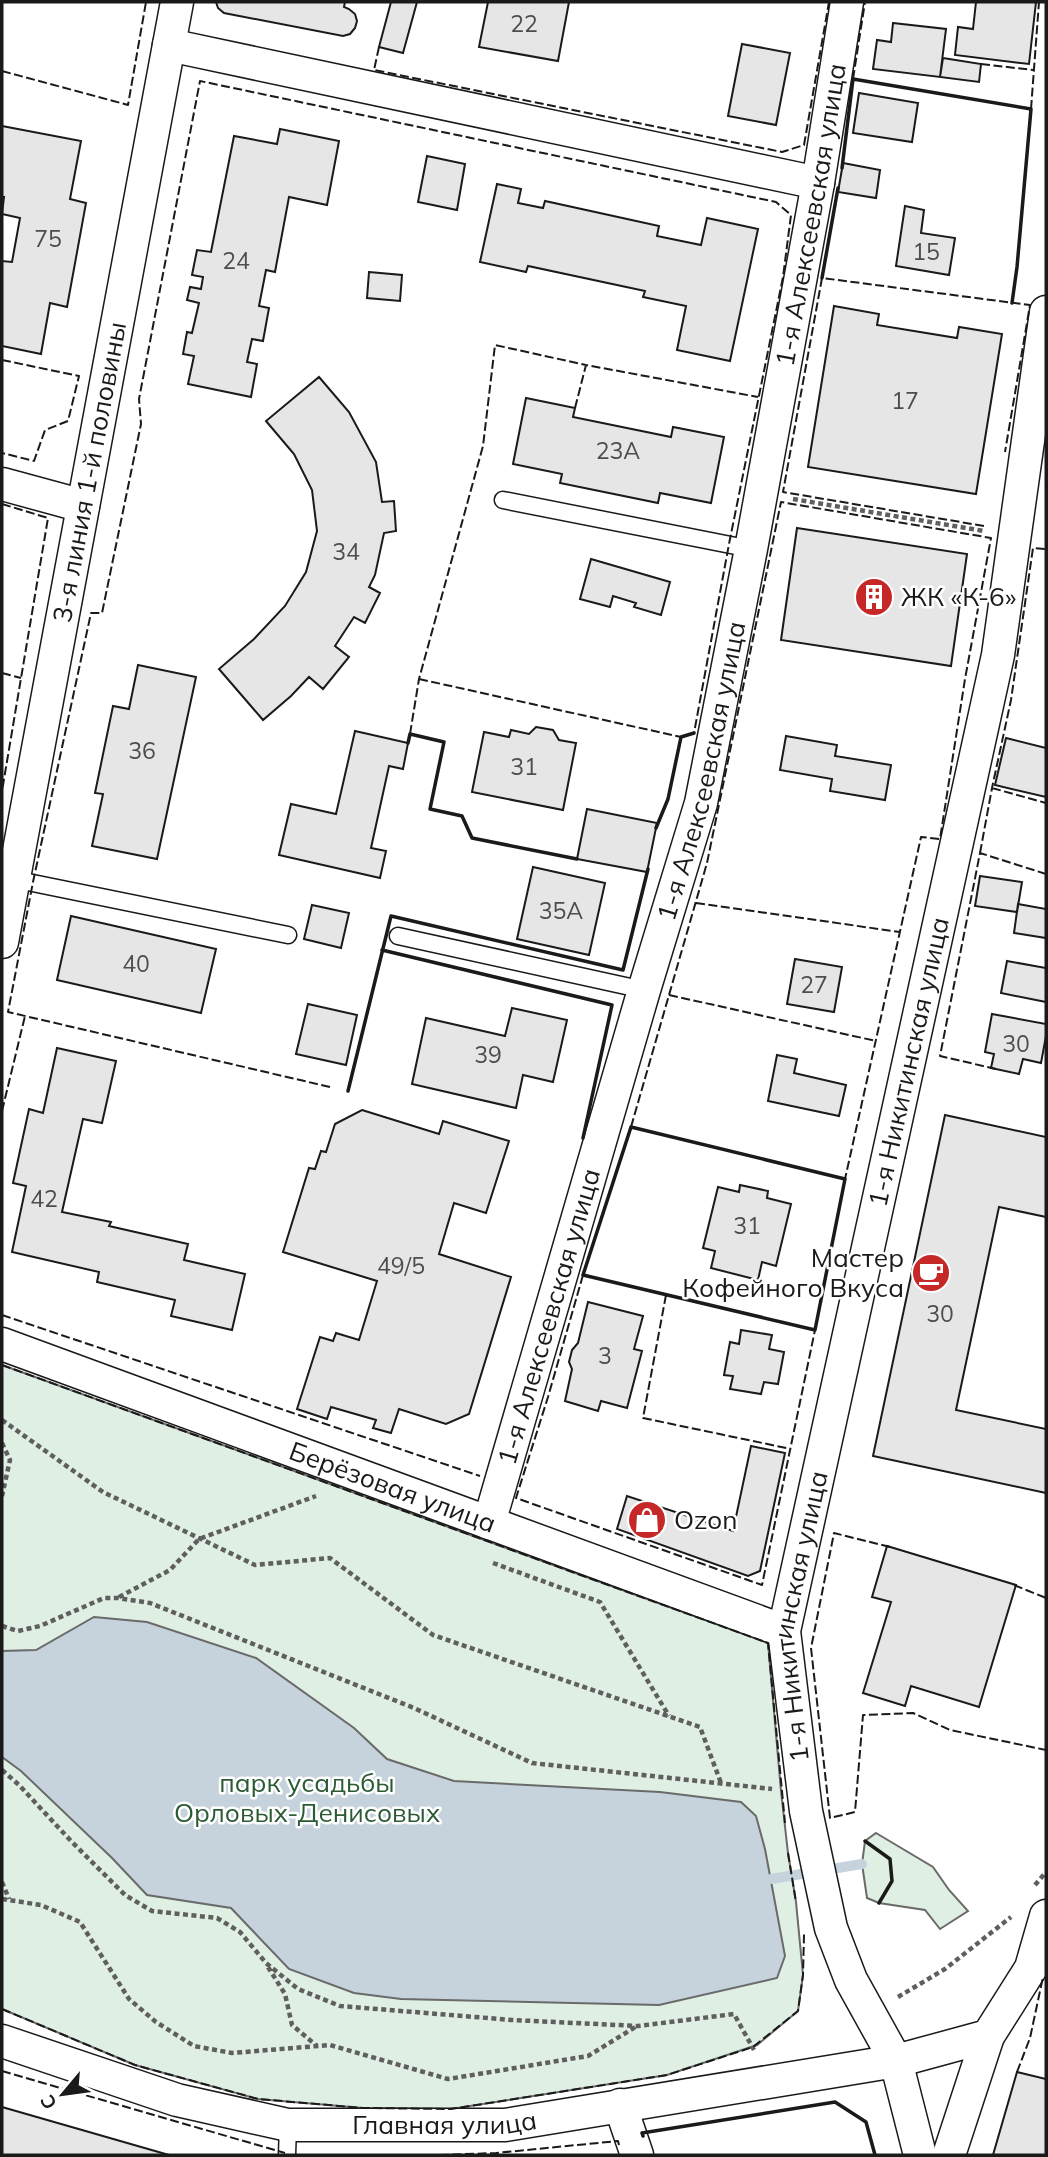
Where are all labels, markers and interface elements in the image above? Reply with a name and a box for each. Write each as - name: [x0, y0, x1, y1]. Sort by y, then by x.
- house number: 22: [510, 9, 538, 38]
- street label: 1-я Алексеевская улица: [768, 61, 853, 369]
- house number: 75: [34, 224, 62, 253]
- house number: 15: [912, 237, 940, 266]
- house number: 24: [222, 246, 250, 275]
- street label: 3-я линия 1-й половины: [45, 319, 133, 625]
- house number: 17: [891, 386, 919, 415]
- house number: 23А: [596, 436, 640, 465]
- house number: 34: [332, 537, 360, 566]
- building icon: ЖК «К-6»: [853, 576, 895, 618]
- place label: ЖК «К-6»: [901, 580, 1016, 613]
- street label: 1-я Алексеевская улица: [649, 618, 752, 924]
- house number: 36: [128, 736, 156, 765]
- house number: 31: [510, 752, 538, 781]
- house number: 35А: [539, 896, 583, 925]
- street label: 1-я Никитинская улица: [861, 914, 956, 1210]
- house number: 40: [122, 949, 150, 978]
- house number: 27: [800, 970, 828, 999]
- house number: 30: [1002, 1029, 1030, 1058]
- house number: 39: [474, 1040, 502, 1069]
- street label: 1-я Алексеевская улица: [490, 1164, 607, 1468]
- house number: 42: [30, 1184, 58, 1213]
- house number: 31: [733, 1211, 761, 1240]
- place label: Мастер Кофейного Вкуса: [682, 1241, 904, 1304]
- house number: 49/5: [377, 1251, 425, 1280]
- cafe icon: Мастер Кофейного Вкуса: [910, 1252, 952, 1294]
- house number: 30: [926, 1299, 954, 1328]
- house number: 3: [598, 1341, 612, 1370]
- street label: Берёзовая улица: [285, 1434, 501, 1540]
- street label: 1-я Никитинская улица: [766, 1468, 835, 1764]
- shop icon: Ozon: [626, 1499, 668, 1541]
- place label: Ozon: [674, 1503, 737, 1536]
- park label: парк усадьбы Орловых-Денисовых: [174, 1766, 440, 1829]
- north arrow: [28, 2059, 98, 2129]
- text: С: [34, 2091, 62, 2114]
- street label: Главная улица: [352, 2103, 539, 2141]

